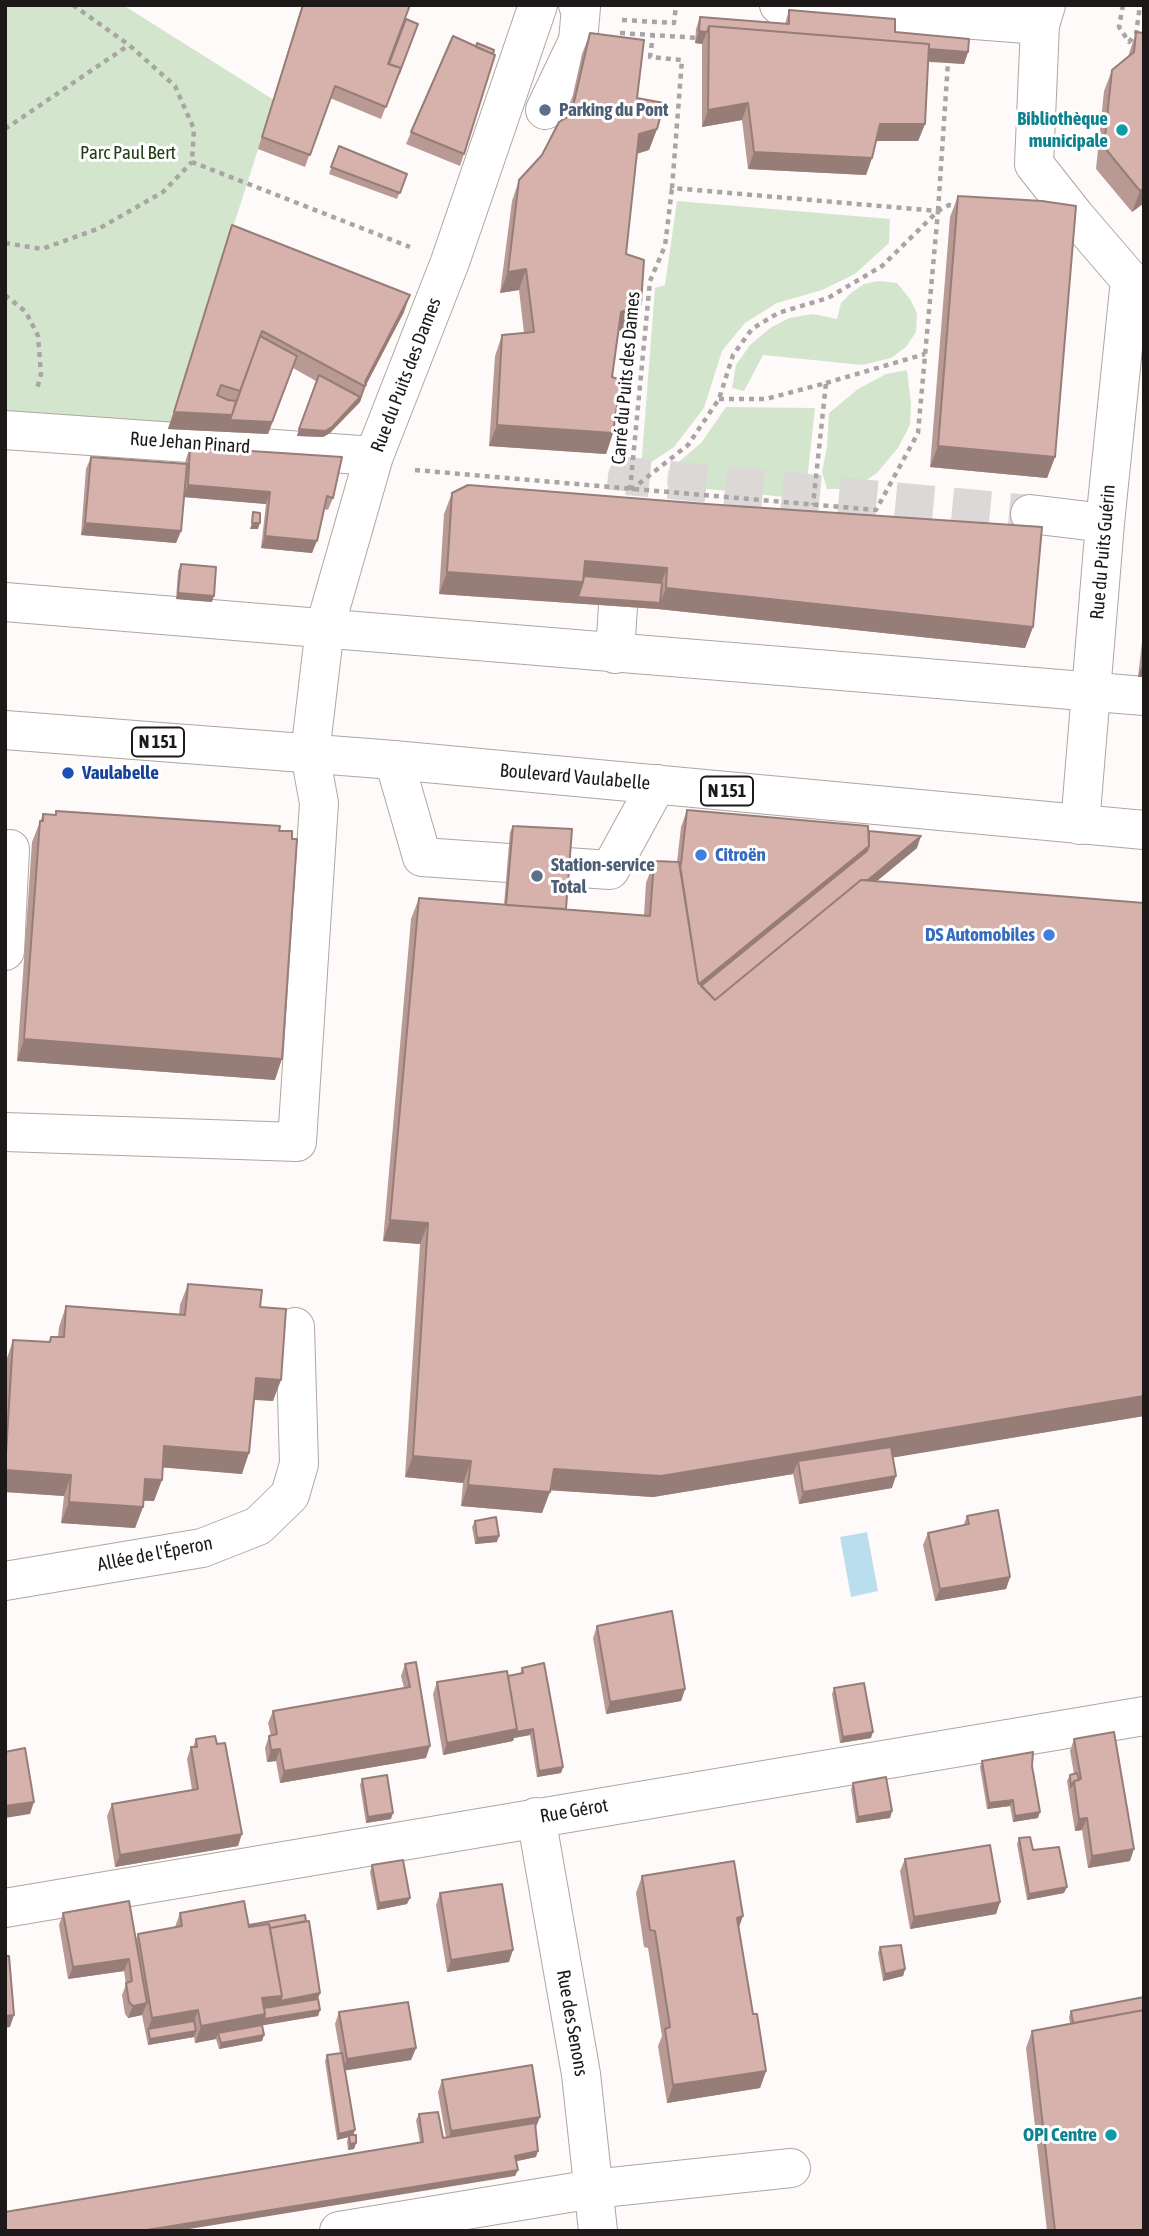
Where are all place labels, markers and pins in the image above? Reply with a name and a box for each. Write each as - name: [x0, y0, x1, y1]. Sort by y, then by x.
- place label: Parking du Pont: [559, 99, 669, 121]
- marker: Parking du Pont: [537, 102, 553, 118]
- place label: Bibliothèque municipale: [1017, 108, 1108, 152]
- marker: Bibliothèque municipale: [1114, 122, 1130, 138]
- place label: Vaulabelle: [82, 762, 159, 784]
- marker: Vaulabelle: [60, 765, 76, 781]
- place label: Citroën: [715, 844, 766, 866]
- marker: Citroën: [693, 847, 709, 863]
- place label: Station-service Total: [551, 854, 655, 898]
- marker: Station-service Total: [529, 868, 545, 884]
- place label: DS Automobiles: [925, 924, 1035, 946]
- marker: DS Automobiles: [1041, 927, 1057, 943]
- place label: OPI Centre: [1023, 2124, 1097, 2146]
- marker: OPI Centre: [1103, 2127, 1119, 2143]

